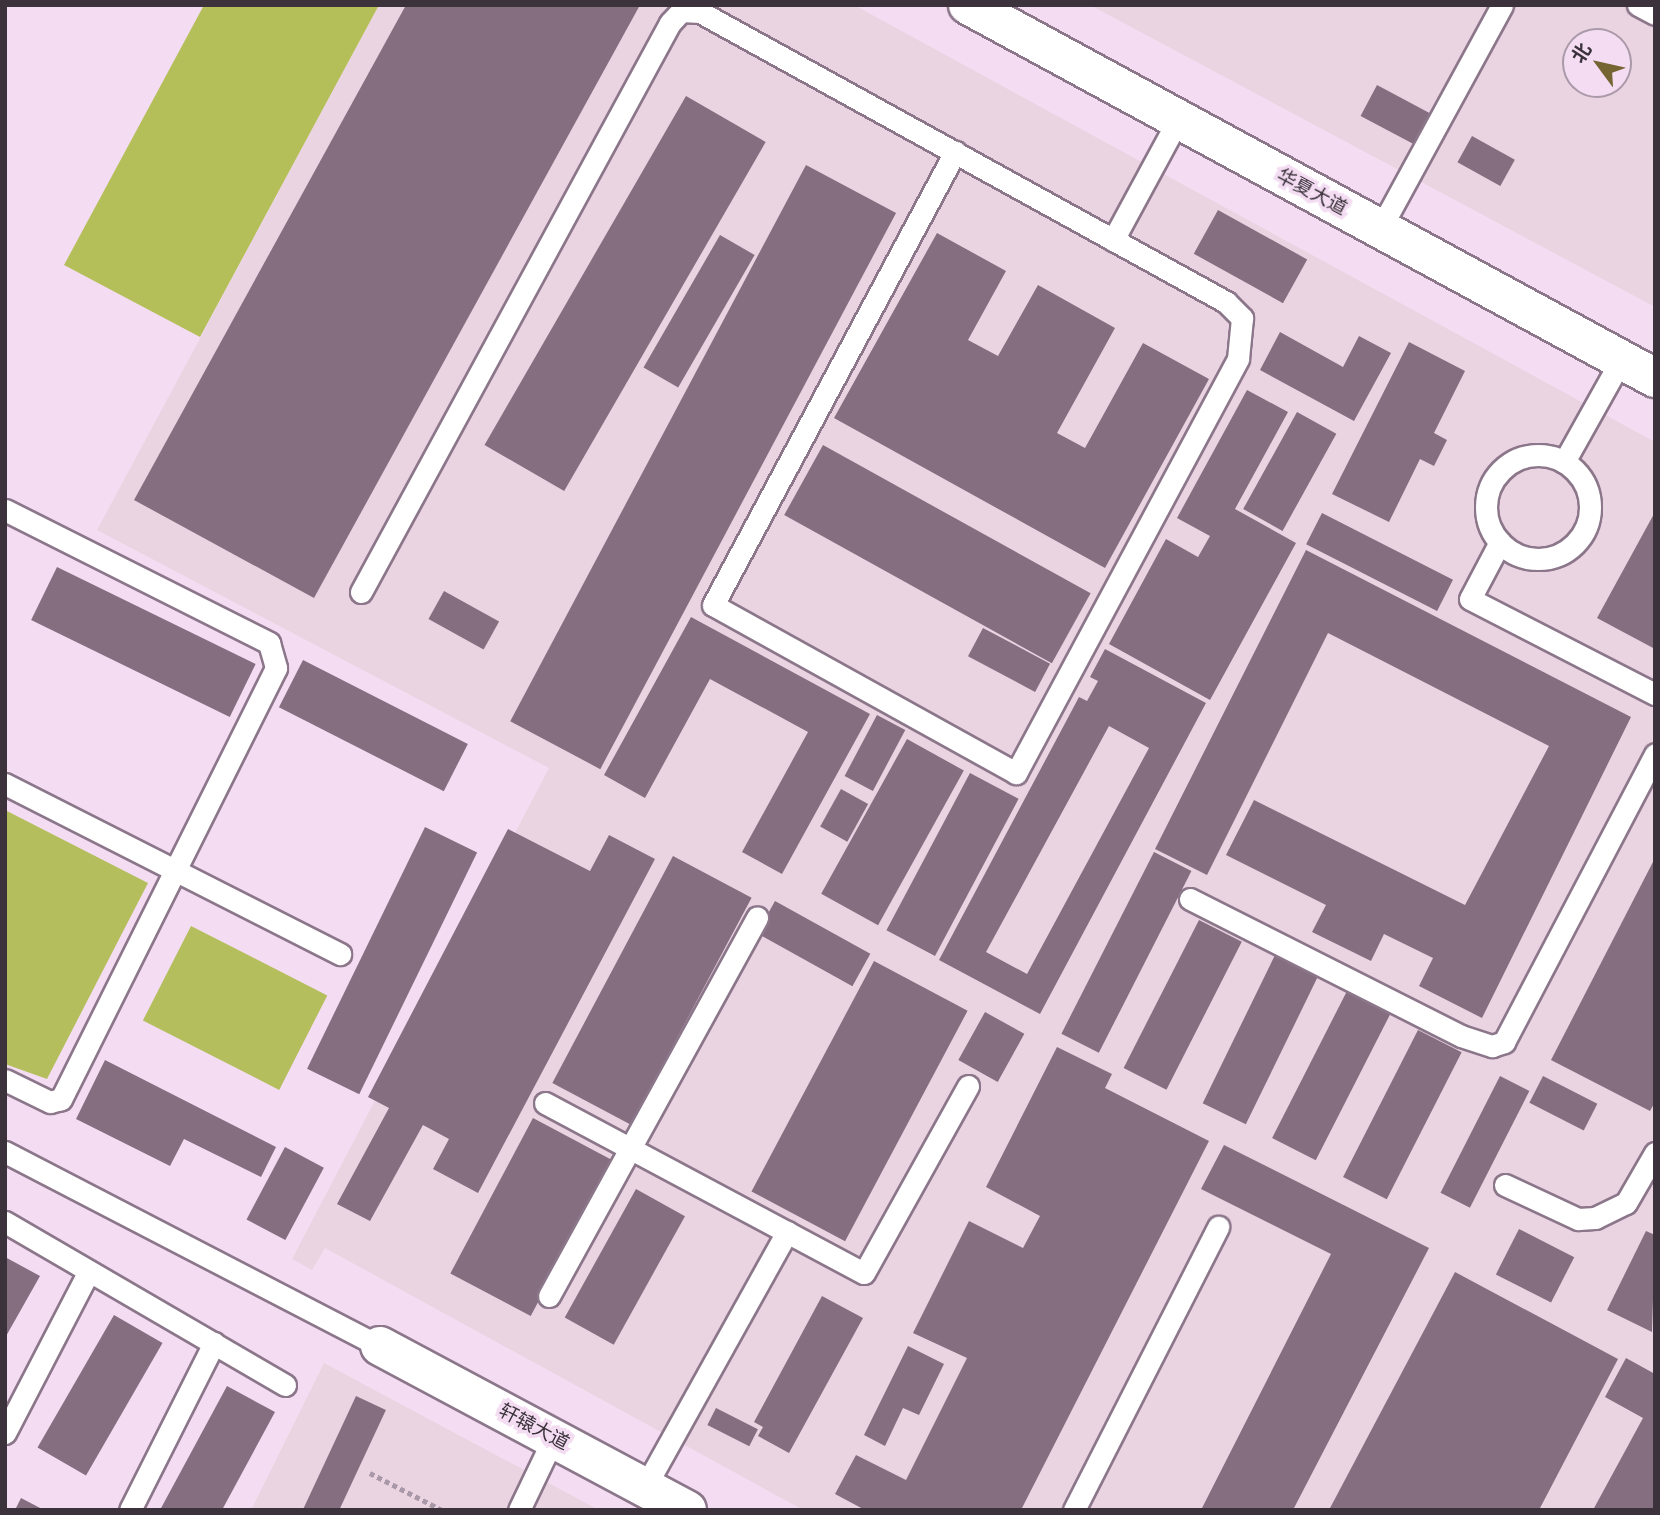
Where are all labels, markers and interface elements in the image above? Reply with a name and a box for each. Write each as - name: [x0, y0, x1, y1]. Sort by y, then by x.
- north arrow: [1562, 28, 1632, 98]
- text: 北: [1566, 38, 1596, 67]
- street label: 华夏大道: [1273, 164, 1351, 220]
- street label: 轩辕大道: [495, 1399, 573, 1455]

